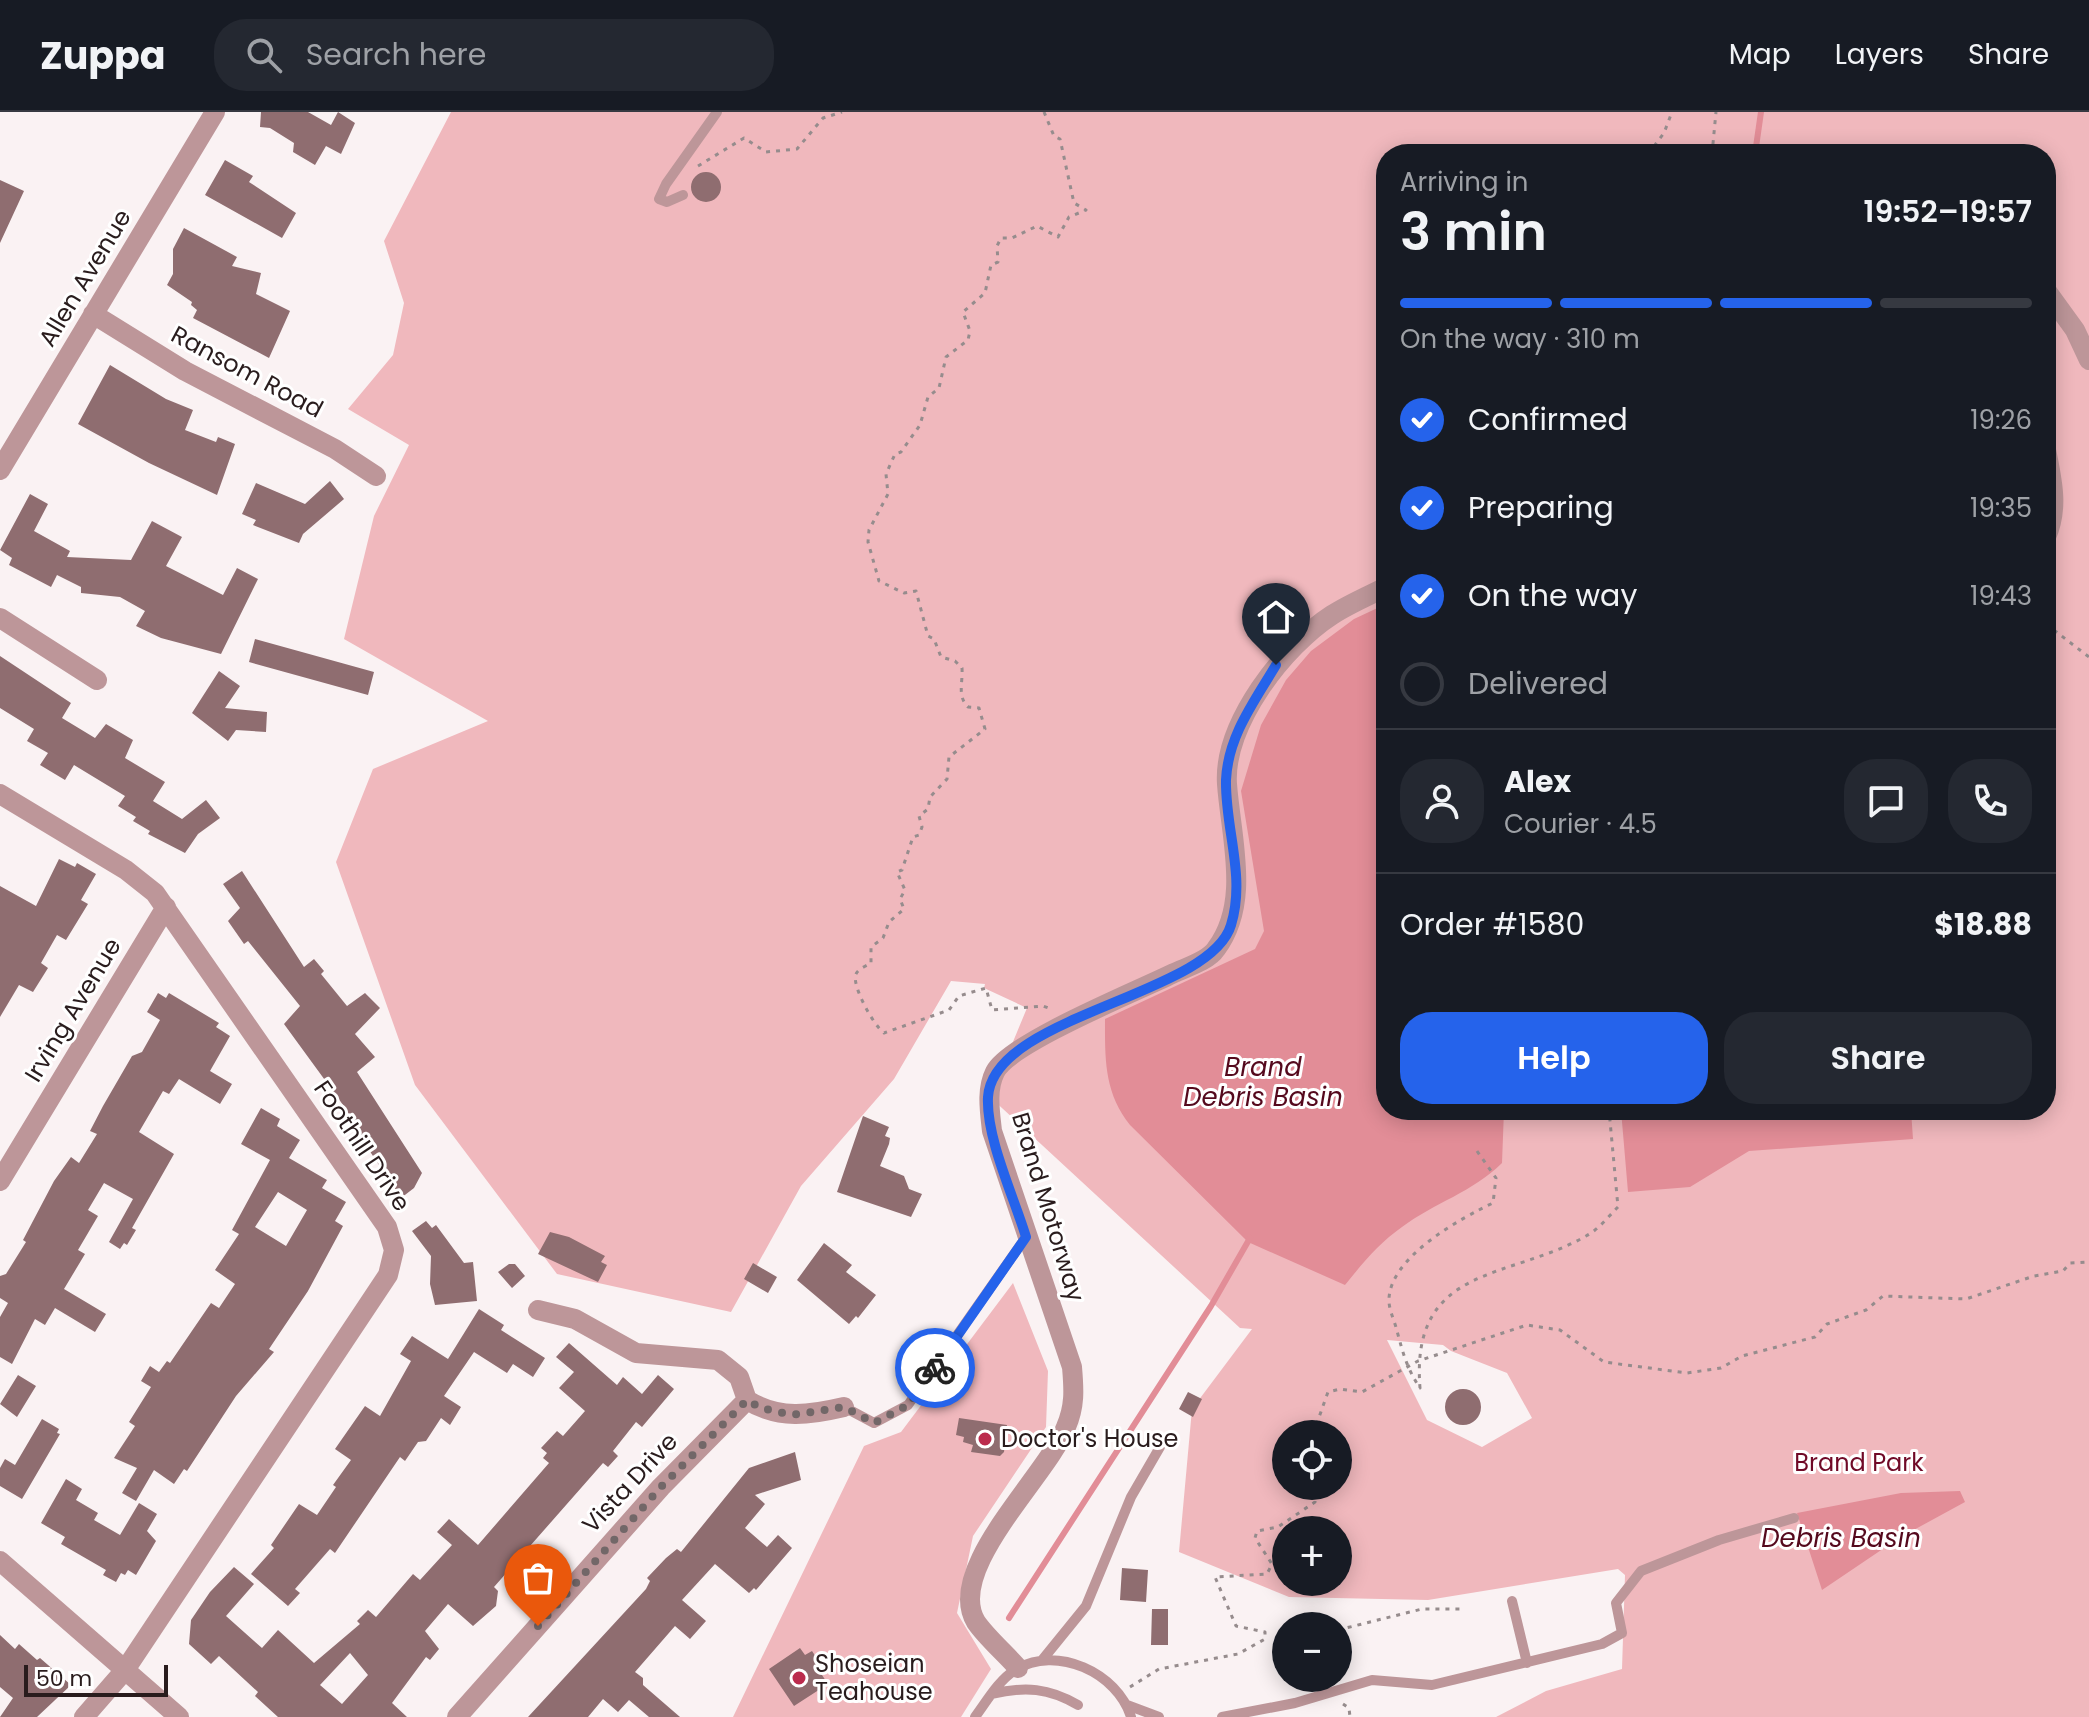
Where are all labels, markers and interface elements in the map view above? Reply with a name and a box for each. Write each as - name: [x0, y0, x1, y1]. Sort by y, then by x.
- search box: [214, 19, 774, 91]
- text: Zuppa: [40, 29, 166, 82]
- icon: search: [242, 33, 286, 77]
- text: Search here: [306, 33, 486, 76]
- text: Map: [1729, 35, 1791, 74]
- text: Layers: [1835, 35, 1924, 74]
- text: Share: [1968, 35, 2049, 74]
- text: Arriving in: [1400, 164, 1529, 200]
- text: 19:52–19:57: [1864, 190, 2032, 233]
- text: 3 min: [1400, 195, 1547, 268]
- street label: Allen Avenue: [31, 203, 139, 353]
- street label: Ransom Road: [166, 318, 329, 425]
- text: On the way · 310 m: [1400, 321, 1640, 357]
- icon: check: [1400, 398, 1444, 442]
- text: Confirmed: [1468, 398, 1628, 441]
- text: 19:26: [1970, 402, 2032, 438]
- icon: check: [1400, 486, 1444, 530]
- text: Preparing: [1468, 486, 1614, 529]
- text: 19:35: [1970, 490, 2032, 526]
- icon: check: [1400, 574, 1444, 618]
- text: On the way: [1468, 574, 1637, 617]
- text: 19:43: [1970, 578, 2032, 614]
- pin: [1242, 583, 1310, 665]
- icon: home: [1254, 595, 1298, 639]
- text: Delivered: [1468, 662, 1608, 705]
- button: person: [1400, 759, 1484, 843]
- button: chat: [1844, 759, 1928, 843]
- button: phone: [1948, 759, 2032, 843]
- text: Alex: [1504, 760, 1571, 803]
- text: Courier · 4.5: [1504, 806, 1657, 842]
- text: Order #1580: [1400, 903, 1584, 946]
- text: $18.88: [1934, 903, 2032, 946]
- street label: Irving Avenue: [17, 932, 129, 1088]
- button: Help: [1400, 1012, 1708, 1104]
- button: Share: [1724, 1012, 2032, 1104]
- water label: Brand Debris Basin: [1183, 1049, 1343, 1115]
- street label: Foothill Drive: [306, 1074, 418, 1218]
- street label: Brand Motorway: [1004, 1108, 1093, 1306]
- courier: [895, 1328, 975, 1408]
- icon: bike: [913, 1346, 957, 1390]
- map controls: [1272, 1420, 1352, 1692]
- button: locate: [1272, 1420, 1352, 1500]
- place label: Doctor's House: [1001, 1422, 1178, 1455]
- street label: Vista Drive: [575, 1425, 685, 1540]
- marker: Doctor's House: [976, 1430, 994, 1448]
- park label: Brand Park: [1794, 1446, 1924, 1479]
- button: +: [1272, 1516, 1352, 1596]
- water label: Debris Basin: [1761, 1520, 1921, 1556]
- pin: [504, 1544, 572, 1626]
- icon: bag: [516, 1556, 560, 1600]
- button: −: [1272, 1612, 1352, 1692]
- place label: Shoseian Teahouse: [815, 1647, 933, 1708]
- scale bar: [24, 1661, 168, 1697]
- text: 50 m: [36, 1663, 92, 1694]
- marker: Shoseian Teahouse: [790, 1669, 808, 1687]

